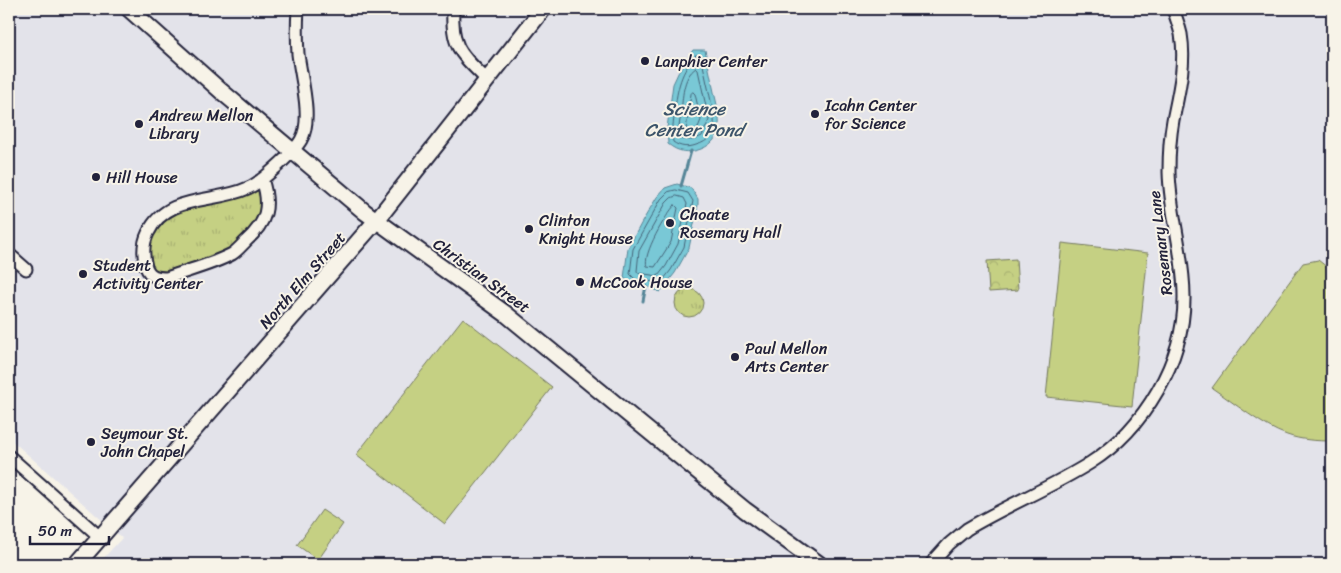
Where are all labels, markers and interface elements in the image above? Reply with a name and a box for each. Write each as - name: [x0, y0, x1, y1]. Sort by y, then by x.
- place label: Lanphier Center: [655, 47, 768, 76]
- marker: Lanphier Center: [639, 55, 651, 67]
- place label: Icahn Center for Science: [824, 91, 918, 138]
- water label: Science Center Pond: [645, 93, 748, 146]
- place label: Andrew Mellon Library: [148, 101, 254, 148]
- marker: Icahn Center for Science: [809, 108, 821, 120]
- marker: Andrew Mellon Library: [133, 118, 145, 130]
- place label: Hill House: [106, 163, 178, 192]
- marker: Hill House: [90, 171, 102, 183]
- street label: Rosemary Lane: [1140, 189, 1181, 297]
- place label: Choate Rosemary Hall: [680, 200, 782, 247]
- place label: Clinton Knight House: [539, 206, 633, 253]
- marker: Choate Rosemary Hall: [664, 217, 676, 229]
- marker: Clinton Knight House: [523, 223, 535, 235]
- street label: North Elm Street: [252, 225, 353, 336]
- street label: Christian Street: [427, 230, 537, 321]
- place label: Student Activity Center: [92, 251, 204, 298]
- marker: Student Activity Center: [77, 268, 89, 280]
- place label: McCook House: [590, 268, 693, 297]
- marker: McCook House: [574, 276, 586, 288]
- place label: Paul Mellon Arts Center: [744, 334, 830, 381]
- marker: Paul Mellon Arts Center: [729, 351, 741, 363]
- place label: Seymour St. John Chapel: [100, 419, 189, 466]
- marker: Seymour St. John Chapel: [85, 436, 97, 448]
- scale bar: [30, 513, 109, 545]
- text: 50 m: [38, 518, 73, 544]

